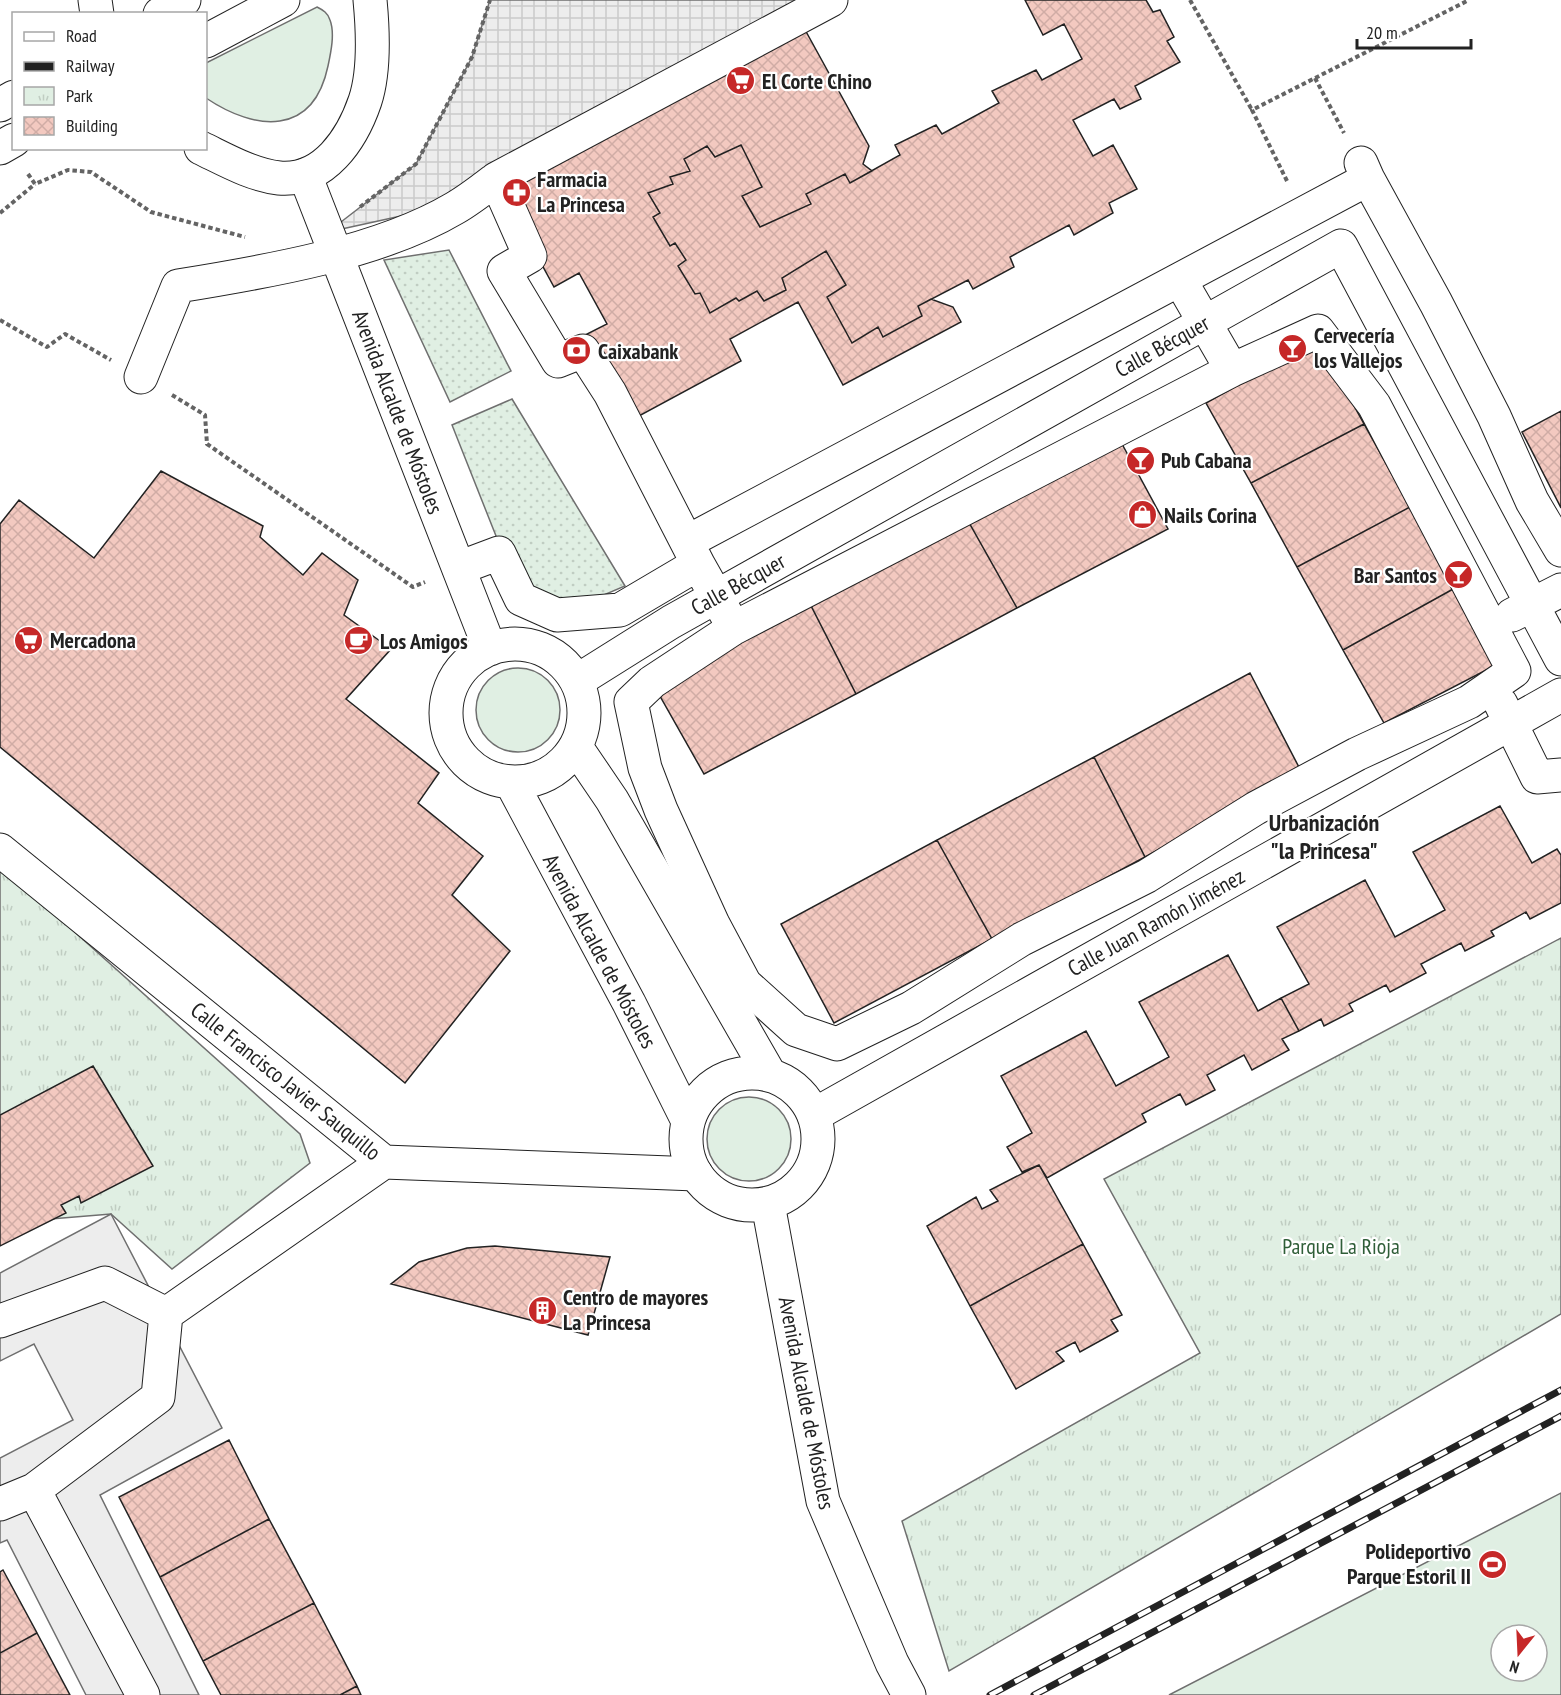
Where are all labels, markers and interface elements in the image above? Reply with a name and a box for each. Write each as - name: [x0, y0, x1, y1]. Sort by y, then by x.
- legend: [12, 12, 207, 150]
- scale bar: [1357, 12, 1471, 50]
- text: 20 m: [1366, 21, 1398, 44]
- text: Road: [66, 24, 97, 47]
- text: Railway: [66, 54, 115, 77]
- supermarket icon: El Corte Chino: [725, 65, 757, 97]
- place label: El Corte Chino: [762, 67, 872, 95]
- text: Park: [66, 84, 93, 107]
- text: Building: [66, 114, 118, 137]
- place label: Farmacia La Princesa: [537, 165, 625, 218]
- pharmacy icon: Farmacia La Princesa: [500, 176, 532, 208]
- street label: Avenida Alcalde de Móstoles: [346, 306, 450, 518]
- street label: Calle Bécquer: [1110, 309, 1214, 383]
- place label: Cervecería los Vallejos: [1314, 321, 1403, 374]
- bar icon: Cervecería los Vallejos: [1277, 332, 1309, 364]
- bank icon: Caixabank: [561, 335, 593, 367]
- place label: Caixabank: [598, 337, 679, 365]
- bar icon: Pub Cabana: [1124, 444, 1156, 476]
- place label: Pub Cabana: [1161, 446, 1252, 474]
- shop icon: Nails Corina: [1127, 499, 1159, 531]
- place label: Nails Corina: [1164, 501, 1257, 529]
- street label: Calle Bécquer: [686, 547, 790, 621]
- bar icon: Bar Santos: [1442, 559, 1474, 591]
- place label: Bar Santos: [1354, 561, 1437, 589]
- supermarket icon: Mercadona: [13, 624, 45, 656]
- cafe icon: Los Amigos: [343, 625, 375, 657]
- place label: Mercadona: [50, 626, 136, 654]
- place label: Los Amigos: [380, 627, 468, 655]
- district label: Urbanización "la Princesa": [1269, 807, 1379, 866]
- street label: Avenida Alcalde de Móstoles: [537, 849, 663, 1053]
- street label: Calle Juan Ramón Jiménez: [1063, 862, 1249, 982]
- street label: Calle Francisco Javier Sauquillo: [185, 996, 387, 1166]
- park label: Parque La Rioja: [1282, 1232, 1400, 1260]
- place label: Centro de mayores La Princesa: [563, 1283, 709, 1336]
- building icon: Centro de mayores La Princesa: [526, 1294, 558, 1326]
- street label: Avenida Alcalde de Móstoles: [773, 1294, 841, 1512]
- place label: Polideportivo Parque Estoril II: [1347, 1537, 1471, 1590]
- sports icon: Polideportivo Parque Estoril II: [1476, 1548, 1508, 1580]
- north arrow: [1489, 1623, 1549, 1683]
- text: N: [1507, 1656, 1522, 1678]

